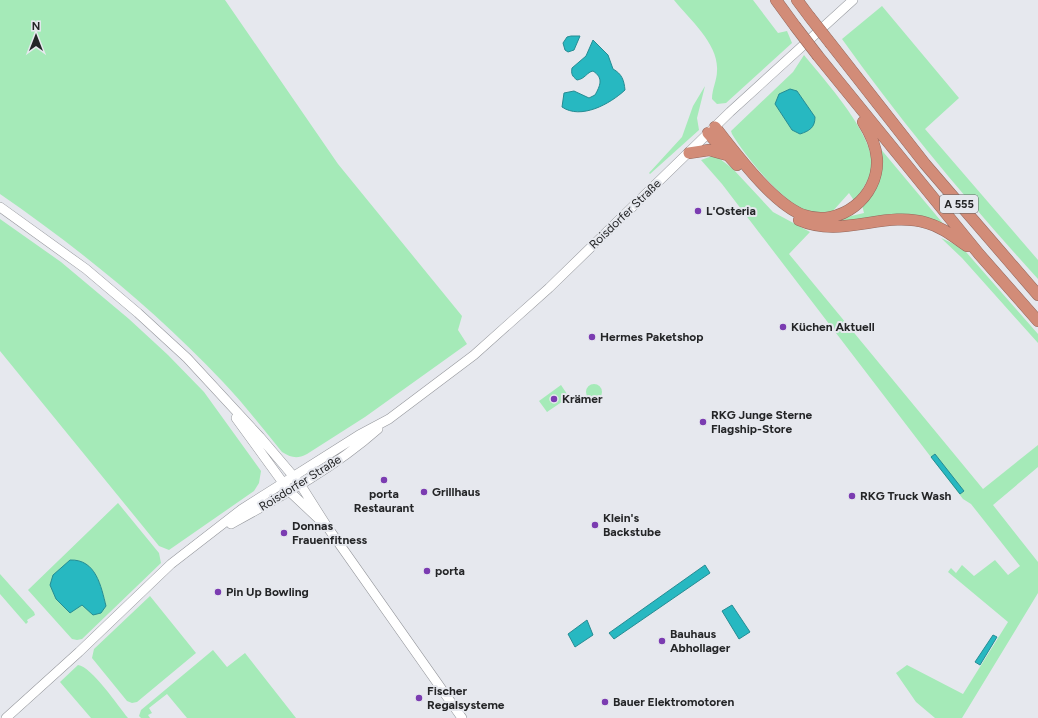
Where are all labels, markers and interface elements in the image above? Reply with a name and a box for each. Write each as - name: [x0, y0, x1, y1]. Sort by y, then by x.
- north arrow: [16, 16, 56, 56]
- text: N: [32, 20, 40, 33]
- street label: Roisdorfer Straße: [586, 176, 664, 252]
- road number: A 555: [940, 195, 978, 213]
- place label: L'Osteria: [706, 204, 756, 218]
- marker: L'Osteria: [693, 206, 703, 216]
- place label: Küchen Aktuell: [791, 320, 875, 334]
- marker: Küchen Aktuell: [778, 322, 788, 332]
- place label: Hermes Paketshop: [600, 330, 704, 344]
- marker: Hermes Paketshop: [587, 332, 597, 342]
- place label: Krämer: [562, 392, 603, 406]
- marker: Krämer: [549, 394, 559, 404]
- place label: RKG Junge Sterne Flagship-Store: [711, 408, 812, 436]
- marker: RKG Junge Sterne Flagship-Store: [698, 417, 708, 427]
- street label: Roisdorfer Straße: [256, 452, 344, 514]
- marker: porta Restaurant: [379, 475, 389, 485]
- place label: Grillhaus: [432, 485, 481, 499]
- place label: porta Restaurant: [354, 487, 414, 515]
- marker: Grillhaus: [419, 487, 429, 497]
- place label: RKG Truck Wash: [860, 489, 952, 503]
- marker: RKG Truck Wash: [847, 491, 857, 501]
- place label: Klein's Backstube: [603, 511, 661, 539]
- place label: Donnas Frauenfitness: [292, 519, 367, 547]
- marker: Klein's Backstube: [590, 520, 600, 530]
- marker: Donnas Frauenfitness: [279, 528, 289, 538]
- place label: porta: [435, 564, 465, 578]
- marker: porta: [422, 566, 432, 576]
- place label: Pin Up Bowling: [226, 585, 309, 599]
- marker: Pin Up Bowling: [213, 587, 223, 597]
- place label: Bauhaus Abhollager: [670, 627, 731, 655]
- marker: Bauhaus Abhollager: [657, 636, 667, 646]
- place label: Fischer Regalsysteme: [427, 684, 505, 712]
- marker: Fischer Regalsysteme: [414, 693, 424, 703]
- place label: Bauer Elektromotoren: [613, 695, 734, 709]
- marker: Bauer Elektromotoren: [600, 697, 610, 707]

